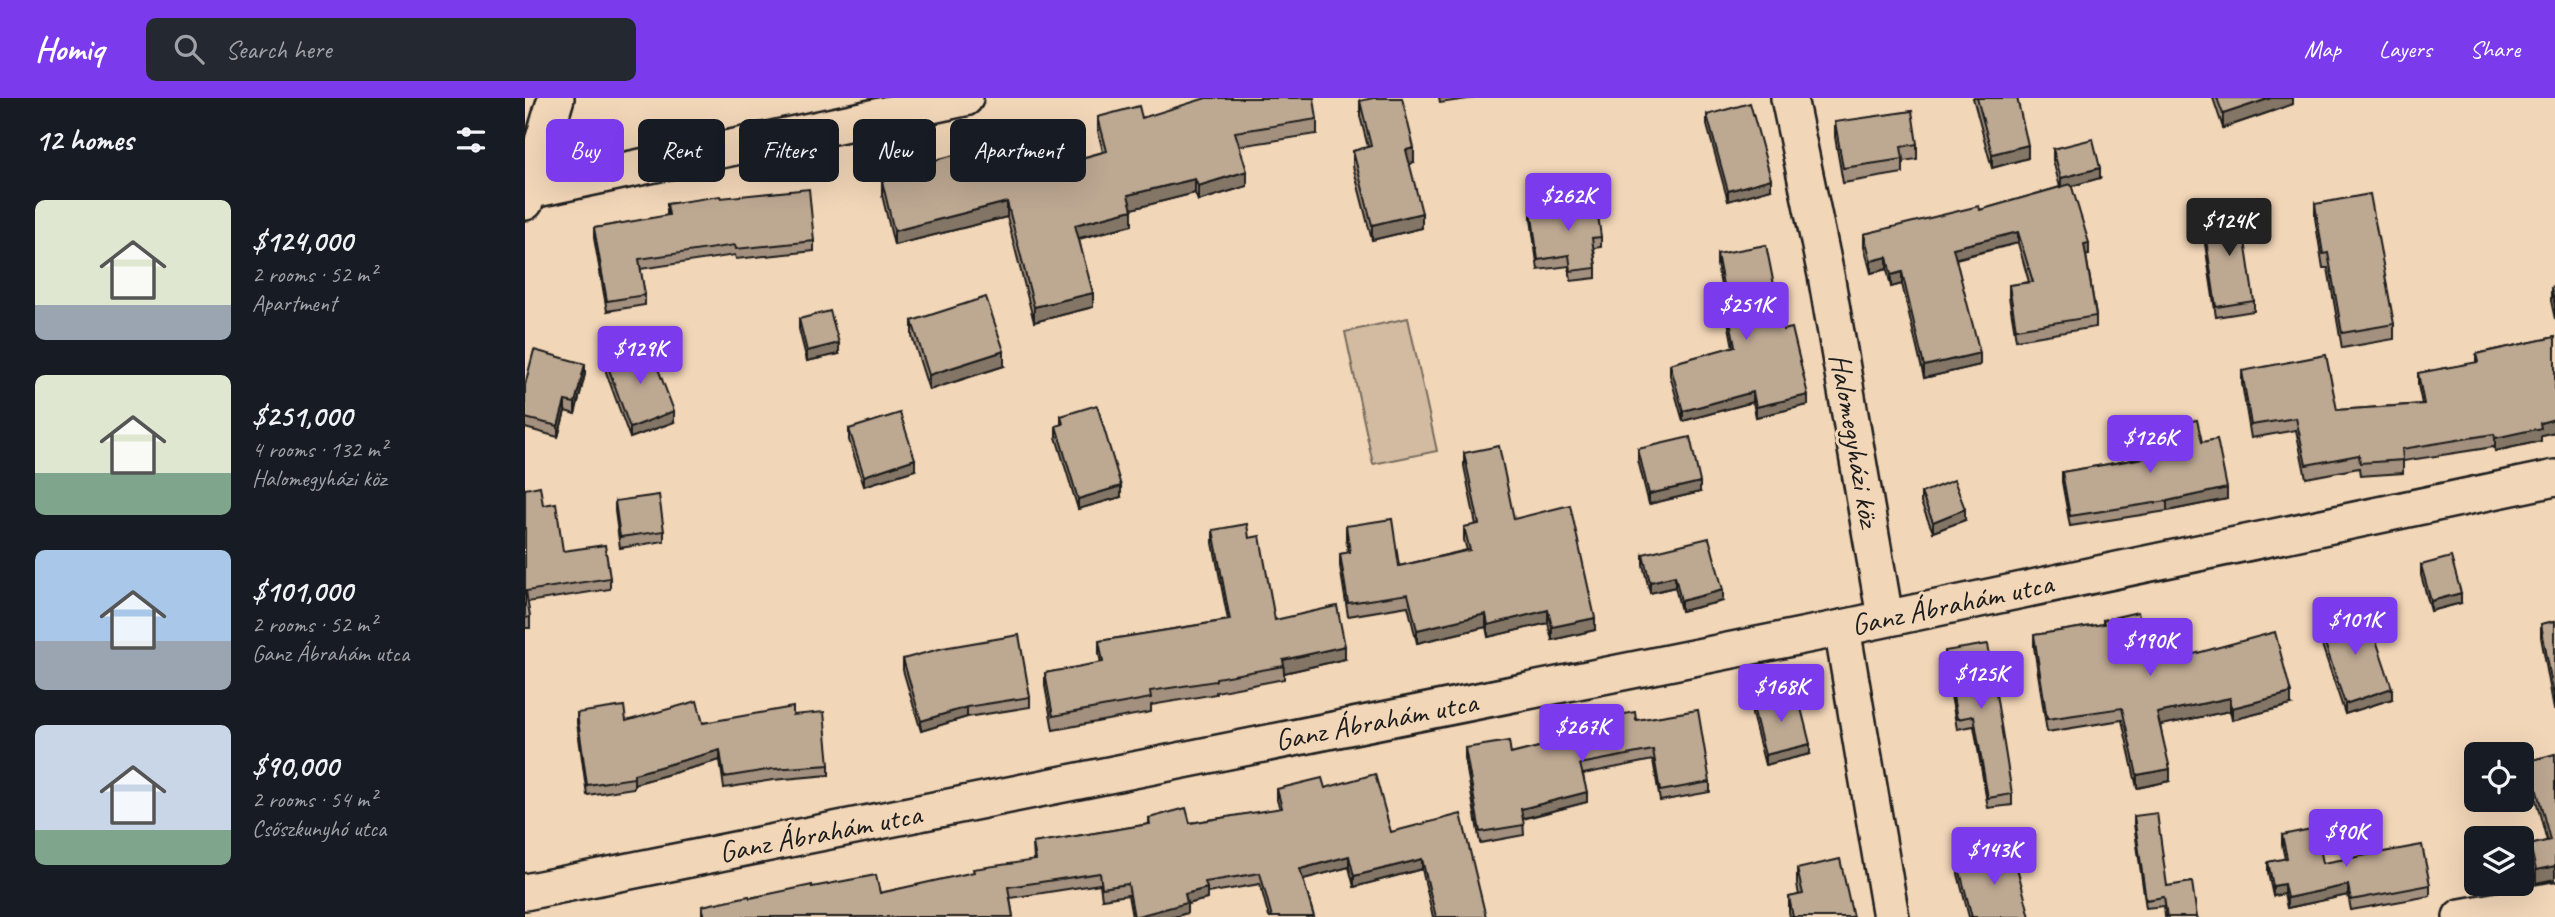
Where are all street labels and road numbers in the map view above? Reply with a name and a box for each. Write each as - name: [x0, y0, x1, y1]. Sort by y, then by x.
- street label: Halomegyházi köz: [1821, 351, 1890, 533]
- street label: Ganz Ábrahám utca: [1848, 564, 2058, 644]
- street label: Ganz Ábrahám utca: [1272, 682, 1482, 759]
- street label: Ganz Ábrahám utca: [716, 794, 926, 871]

